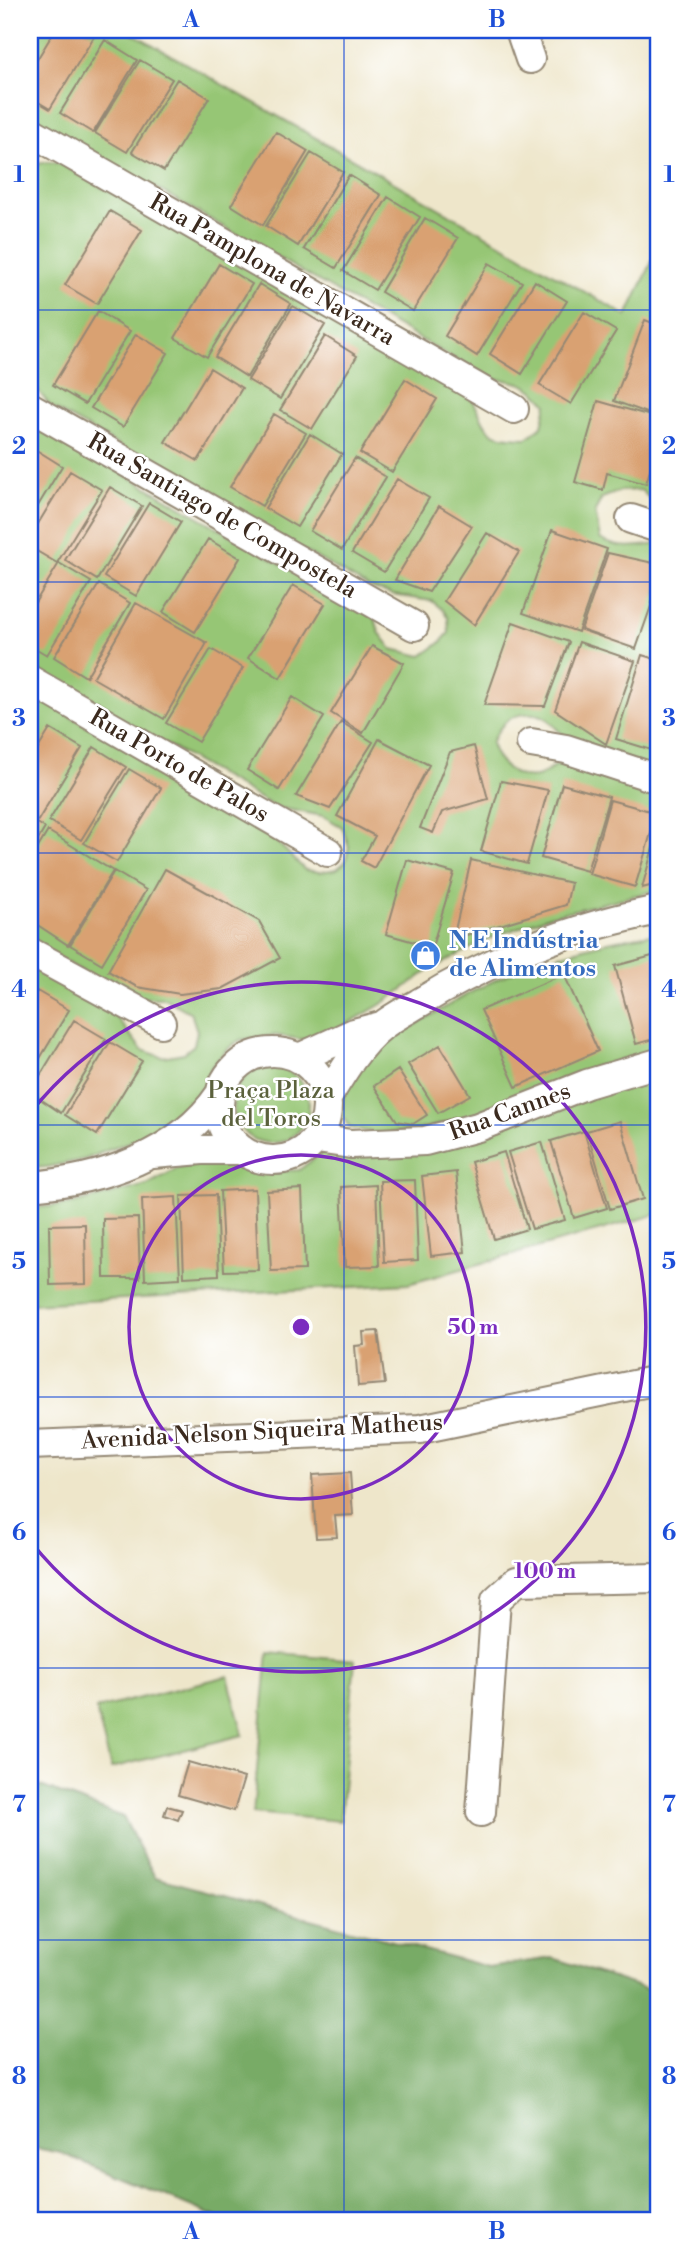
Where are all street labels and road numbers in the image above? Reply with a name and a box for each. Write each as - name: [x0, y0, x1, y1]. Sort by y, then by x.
- street label: Rua Pamplona de Navarra: [144, 187, 401, 353]
- street label: Rua Santiago de Compostela: [82, 426, 363, 606]
- street label: Rua Porto de Palos: [84, 702, 274, 830]
- street label: Rua Cannes: [445, 1076, 575, 1148]
- street label: Avenida Nelson Siqueira Matheus: [79, 1408, 444, 1457]

